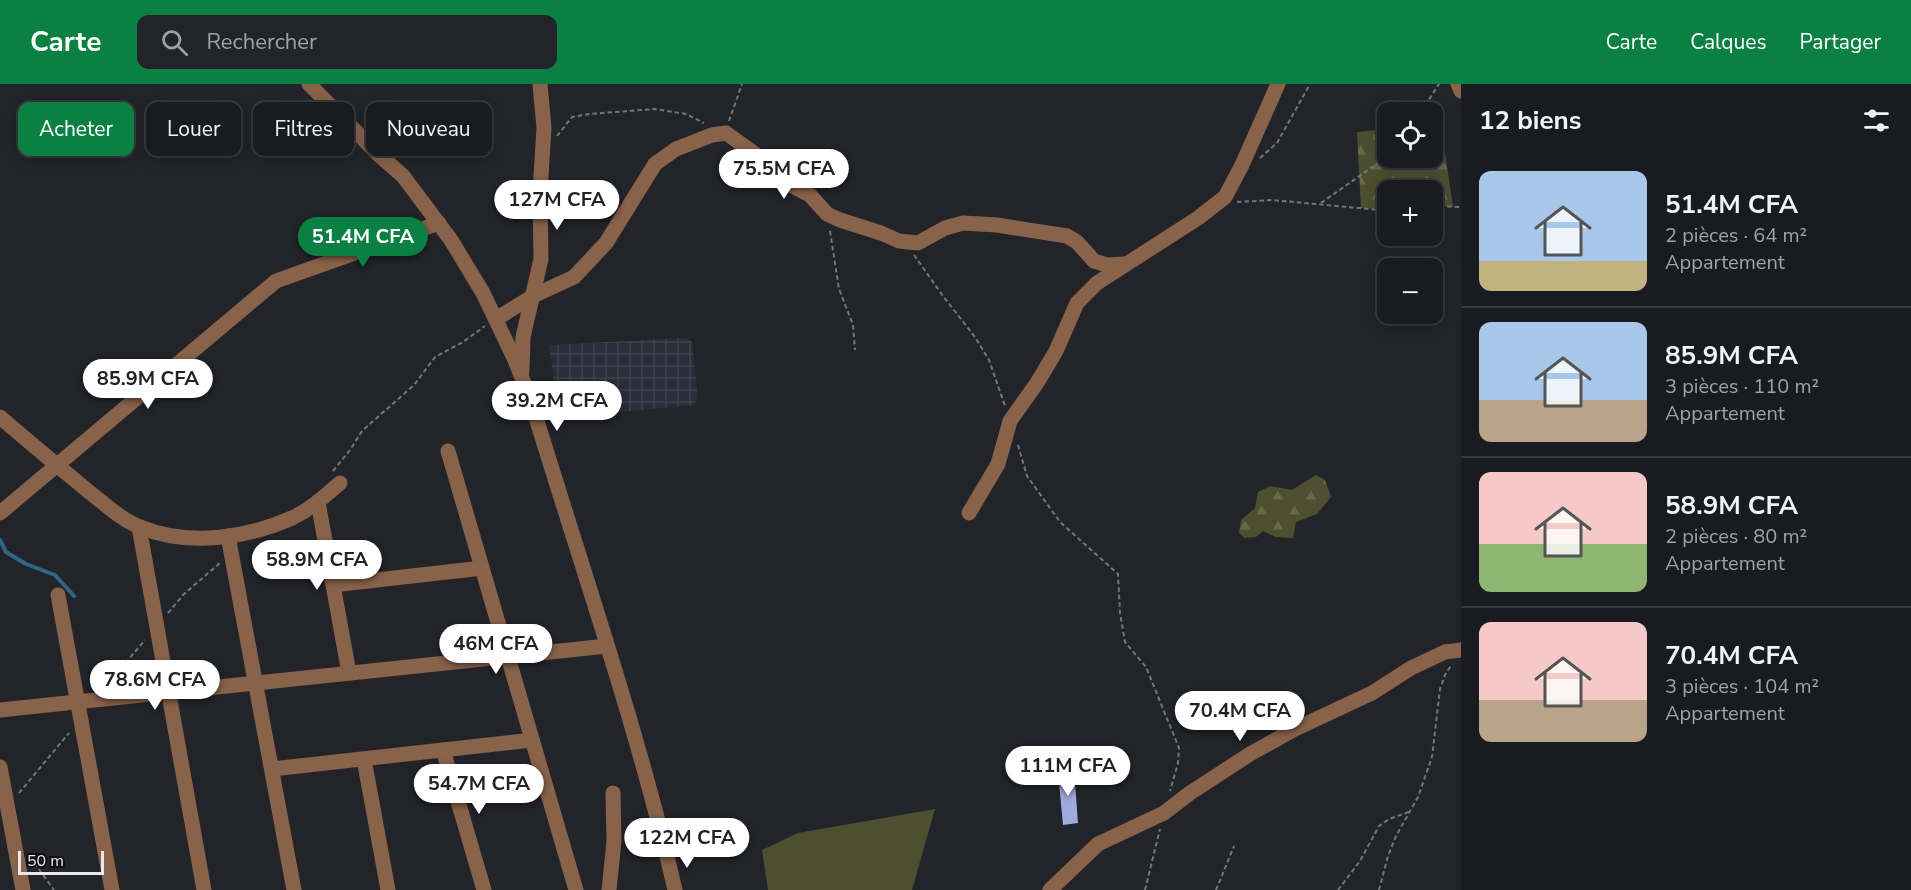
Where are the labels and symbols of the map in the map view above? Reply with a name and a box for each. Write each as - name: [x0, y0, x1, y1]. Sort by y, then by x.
- pin: 75.5M CFA: [715, 149, 853, 200]
- pin: 127M CFA: [495, 180, 619, 231]
- pin: 51.4M CFA: [294, 217, 432, 268]
- pin: 85.9M CFA: [79, 359, 217, 410]
- pin: 39.2M CFA: [488, 381, 626, 432]
- pin: 58.9M CFA: [248, 540, 386, 591]
- pin: 46M CFA: [441, 624, 551, 675]
- pin: 78.6M CFA: [86, 660, 224, 711]
- pin: 70.4M CFA: [1171, 691, 1309, 742]
- pin: 111M CFA: [1006, 746, 1130, 797]
- pin: 54.7M CFA: [410, 764, 548, 815]
- pin: 122M CFA: [625, 818, 749, 869]
- scale bar: [18, 848, 104, 876]

